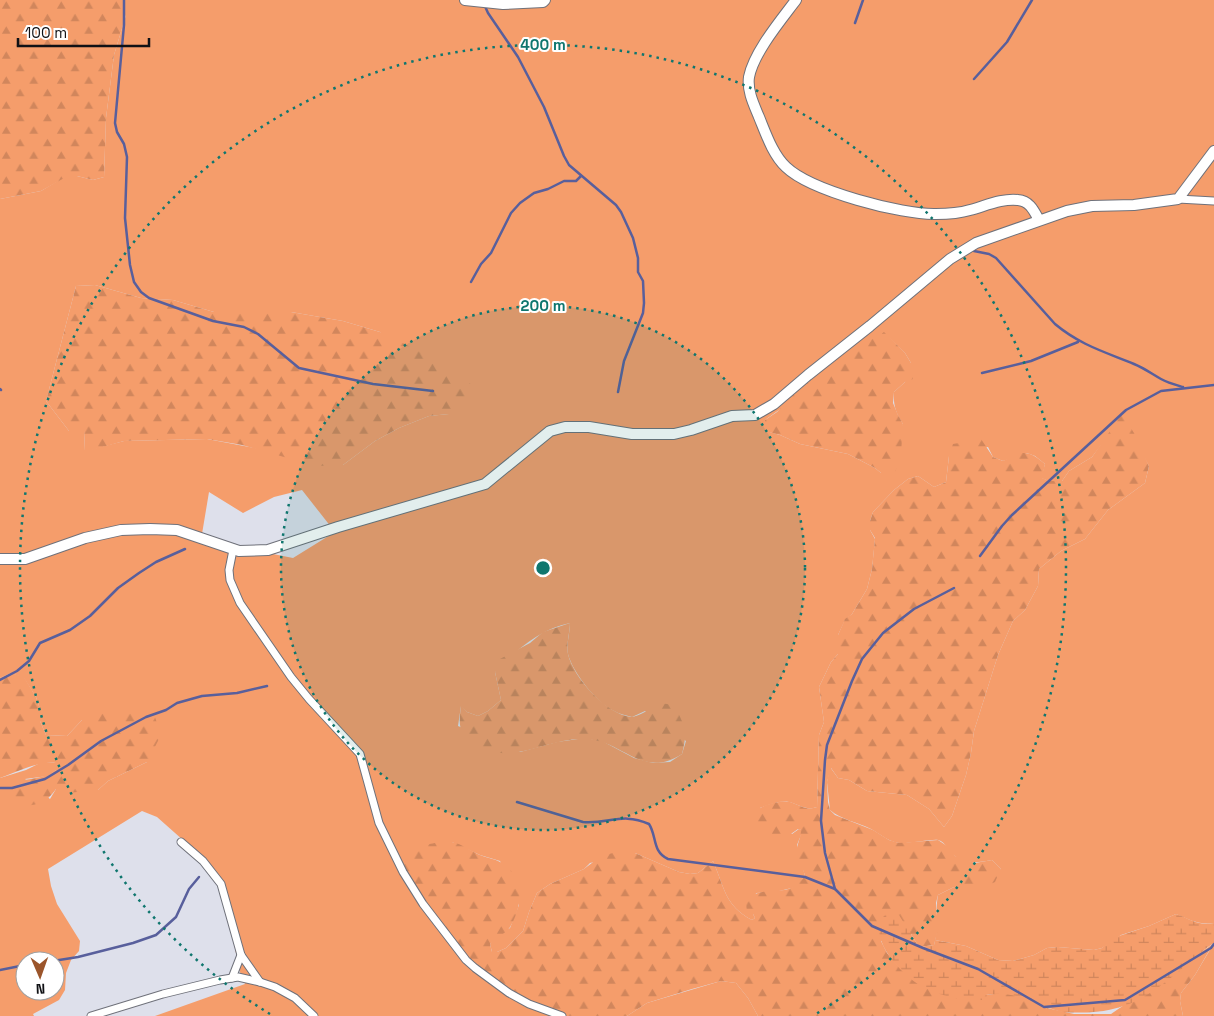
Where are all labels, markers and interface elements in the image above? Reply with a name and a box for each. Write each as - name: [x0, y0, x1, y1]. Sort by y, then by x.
- scale bar: [18, 15, 149, 47]
- text: 100 m: [25, 23, 67, 42]
- text: 400 m: [520, 35, 566, 54]
- text: 200 m: [521, 296, 565, 315]
- centre of rings: [534, 559, 552, 577]
- north arrow: [15, 951, 65, 1001]
- text: N: [35, 980, 45, 998]

